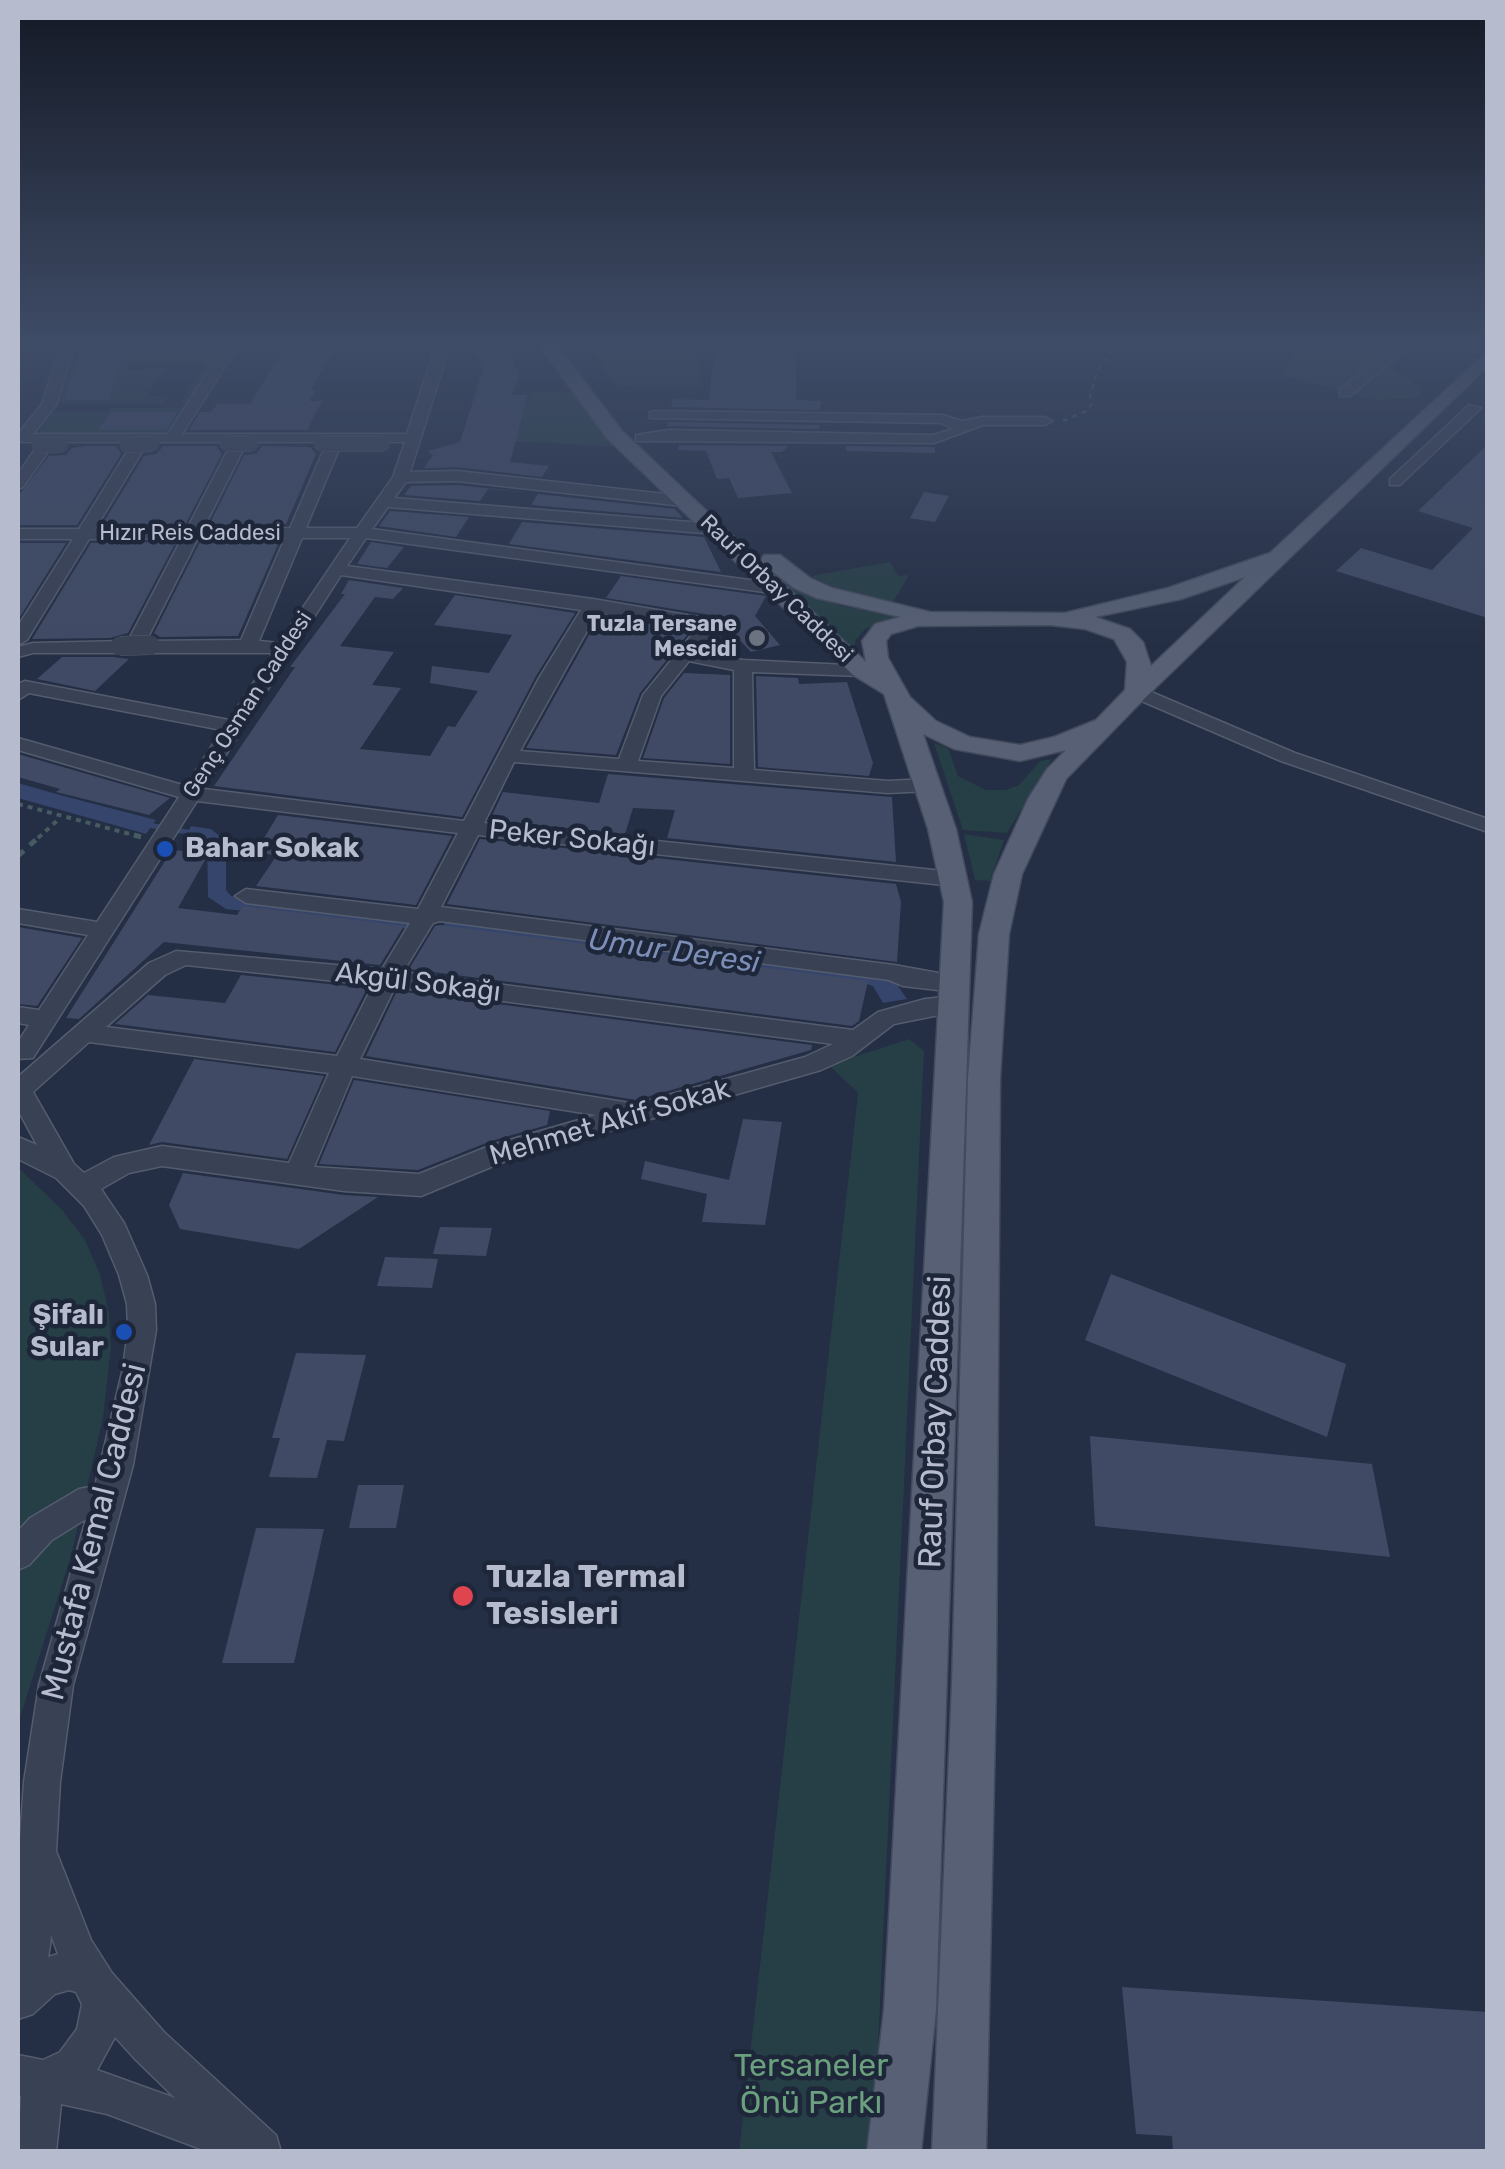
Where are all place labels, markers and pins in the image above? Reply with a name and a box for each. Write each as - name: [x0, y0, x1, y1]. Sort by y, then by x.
- place label: Tuzla Tersane Mescidi: [587, 612, 737, 664]
- marker: Tuzla Tersane Mescidi: [746, 627, 768, 649]
- place label: Bahar Sokak: [185, 832, 359, 866]
- marker: Bahar Sokak: [154, 838, 176, 860]
- place label: Şifalı Sular: [30, 1299, 104, 1365]
- marker: Şifalı Sular: [113, 1321, 135, 1343]
- place label: Tuzla Termal Tesisleri: [486, 1559, 686, 1634]
- marker: Tuzla Termal Tesisleri: [450, 1583, 476, 1609]

